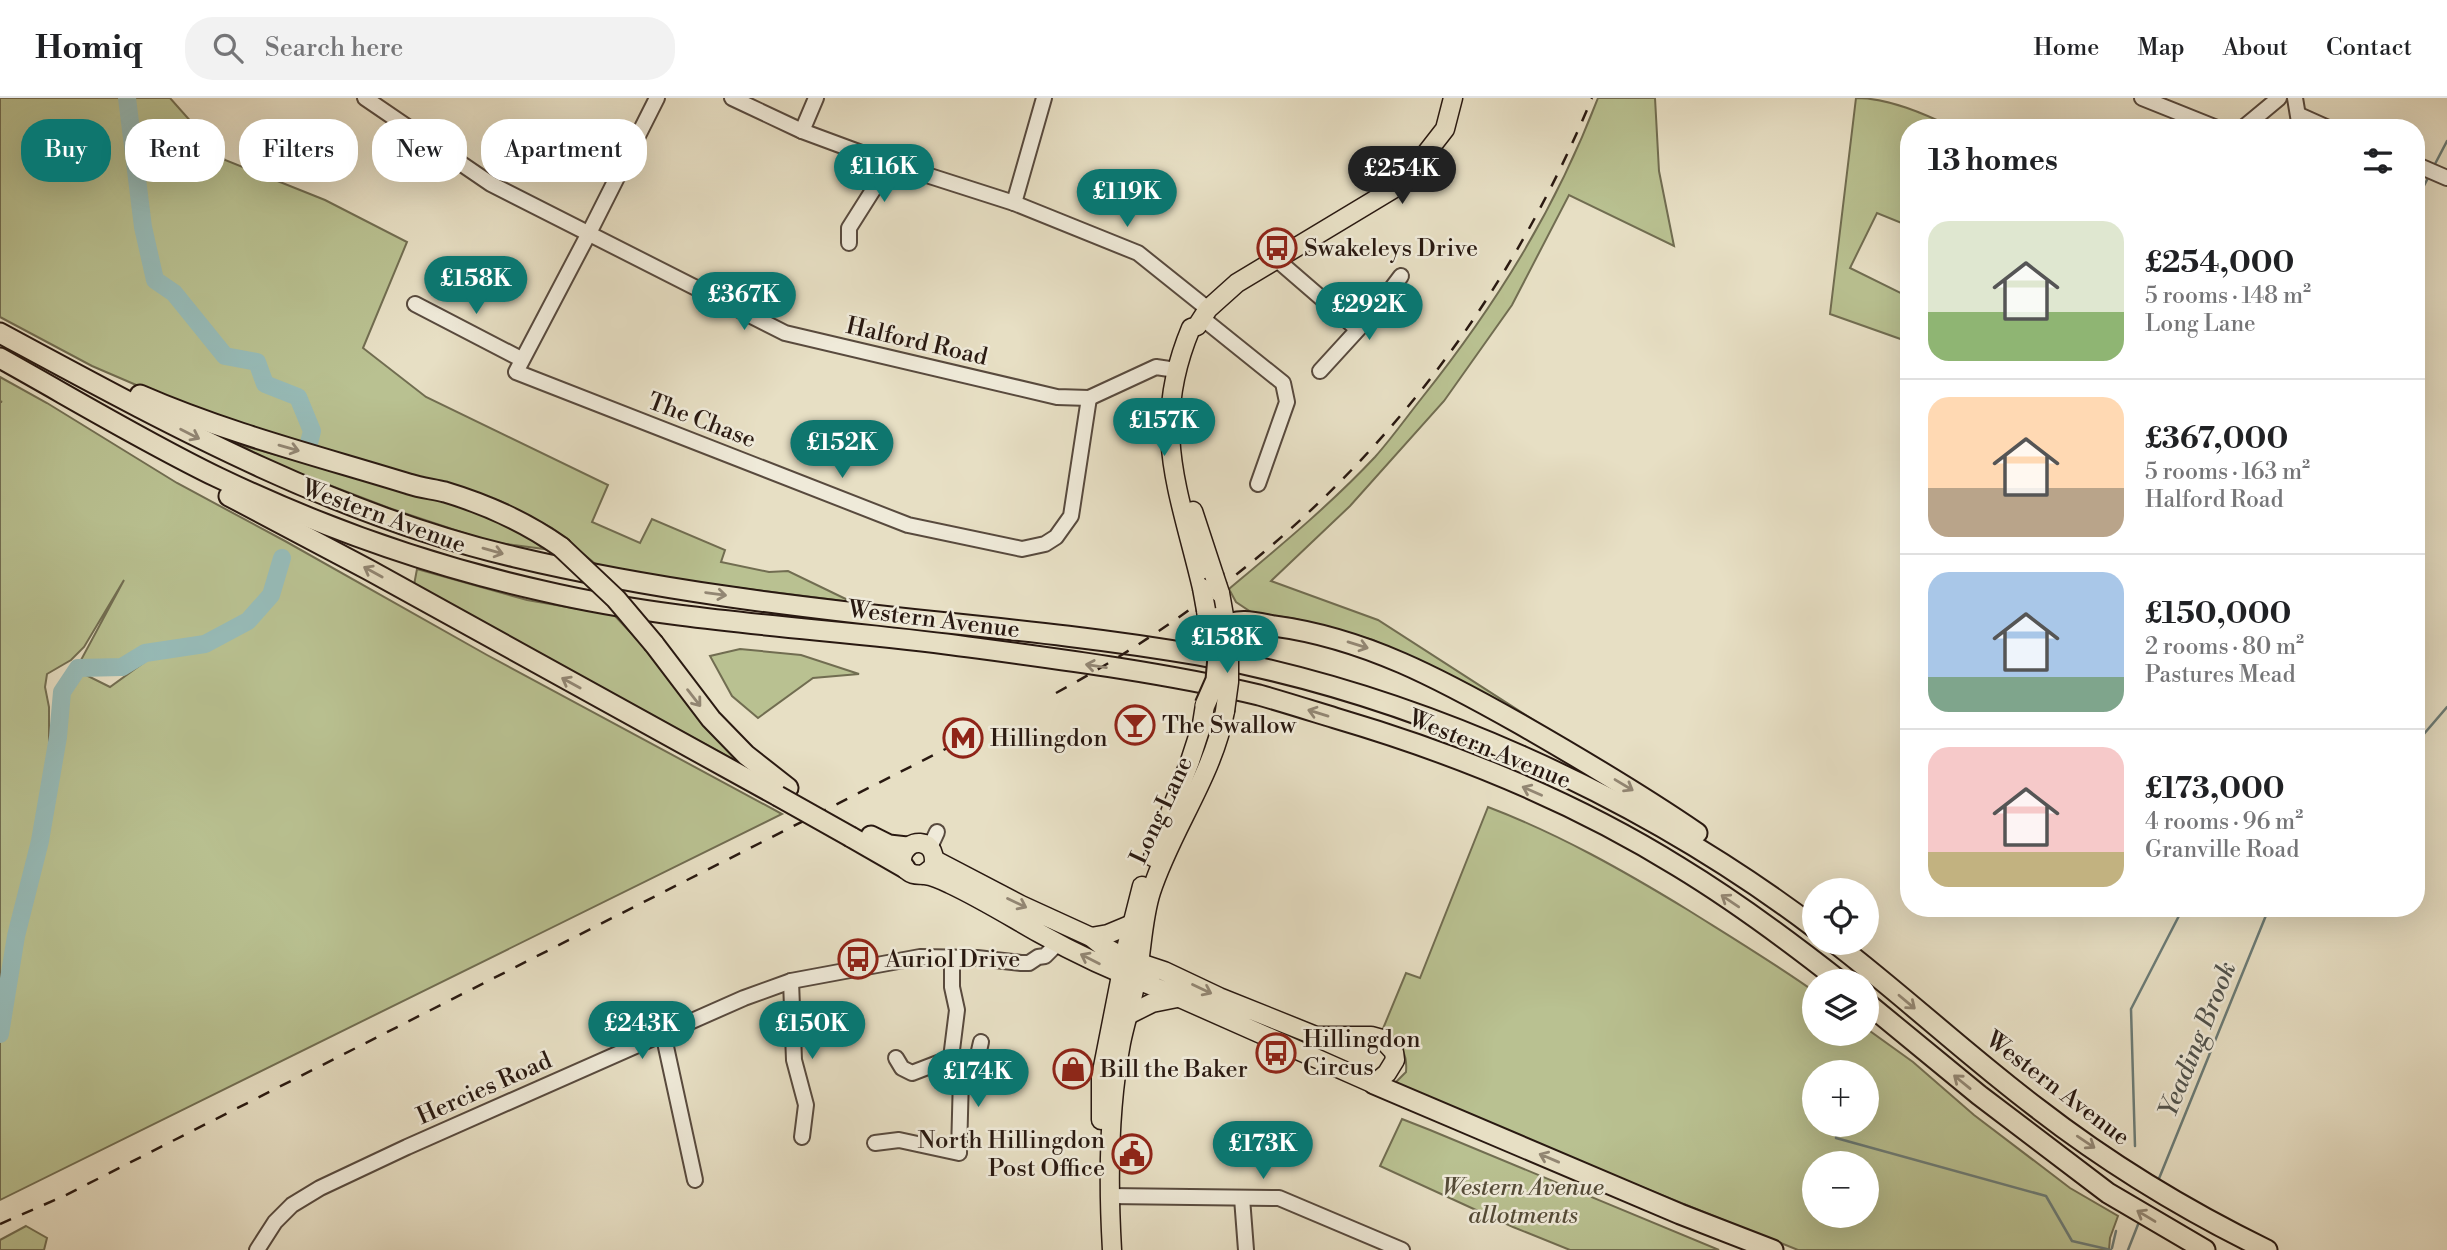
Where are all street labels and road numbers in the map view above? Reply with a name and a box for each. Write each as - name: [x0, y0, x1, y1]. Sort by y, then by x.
- street label: Halford Road: [843, 311, 991, 373]
- street label: The Chase: [643, 387, 760, 455]
- street label: Western Avenue: [296, 473, 470, 561]
- street label: Western Avenue: [845, 594, 1021, 645]
- street label: Western Avenue: [1403, 703, 1575, 796]
- street label: Long Lane: [1124, 752, 1200, 869]
- street label: Western Avenue: [1979, 1024, 2135, 1153]
- street label: Hercies Road: [412, 1046, 557, 1132]

